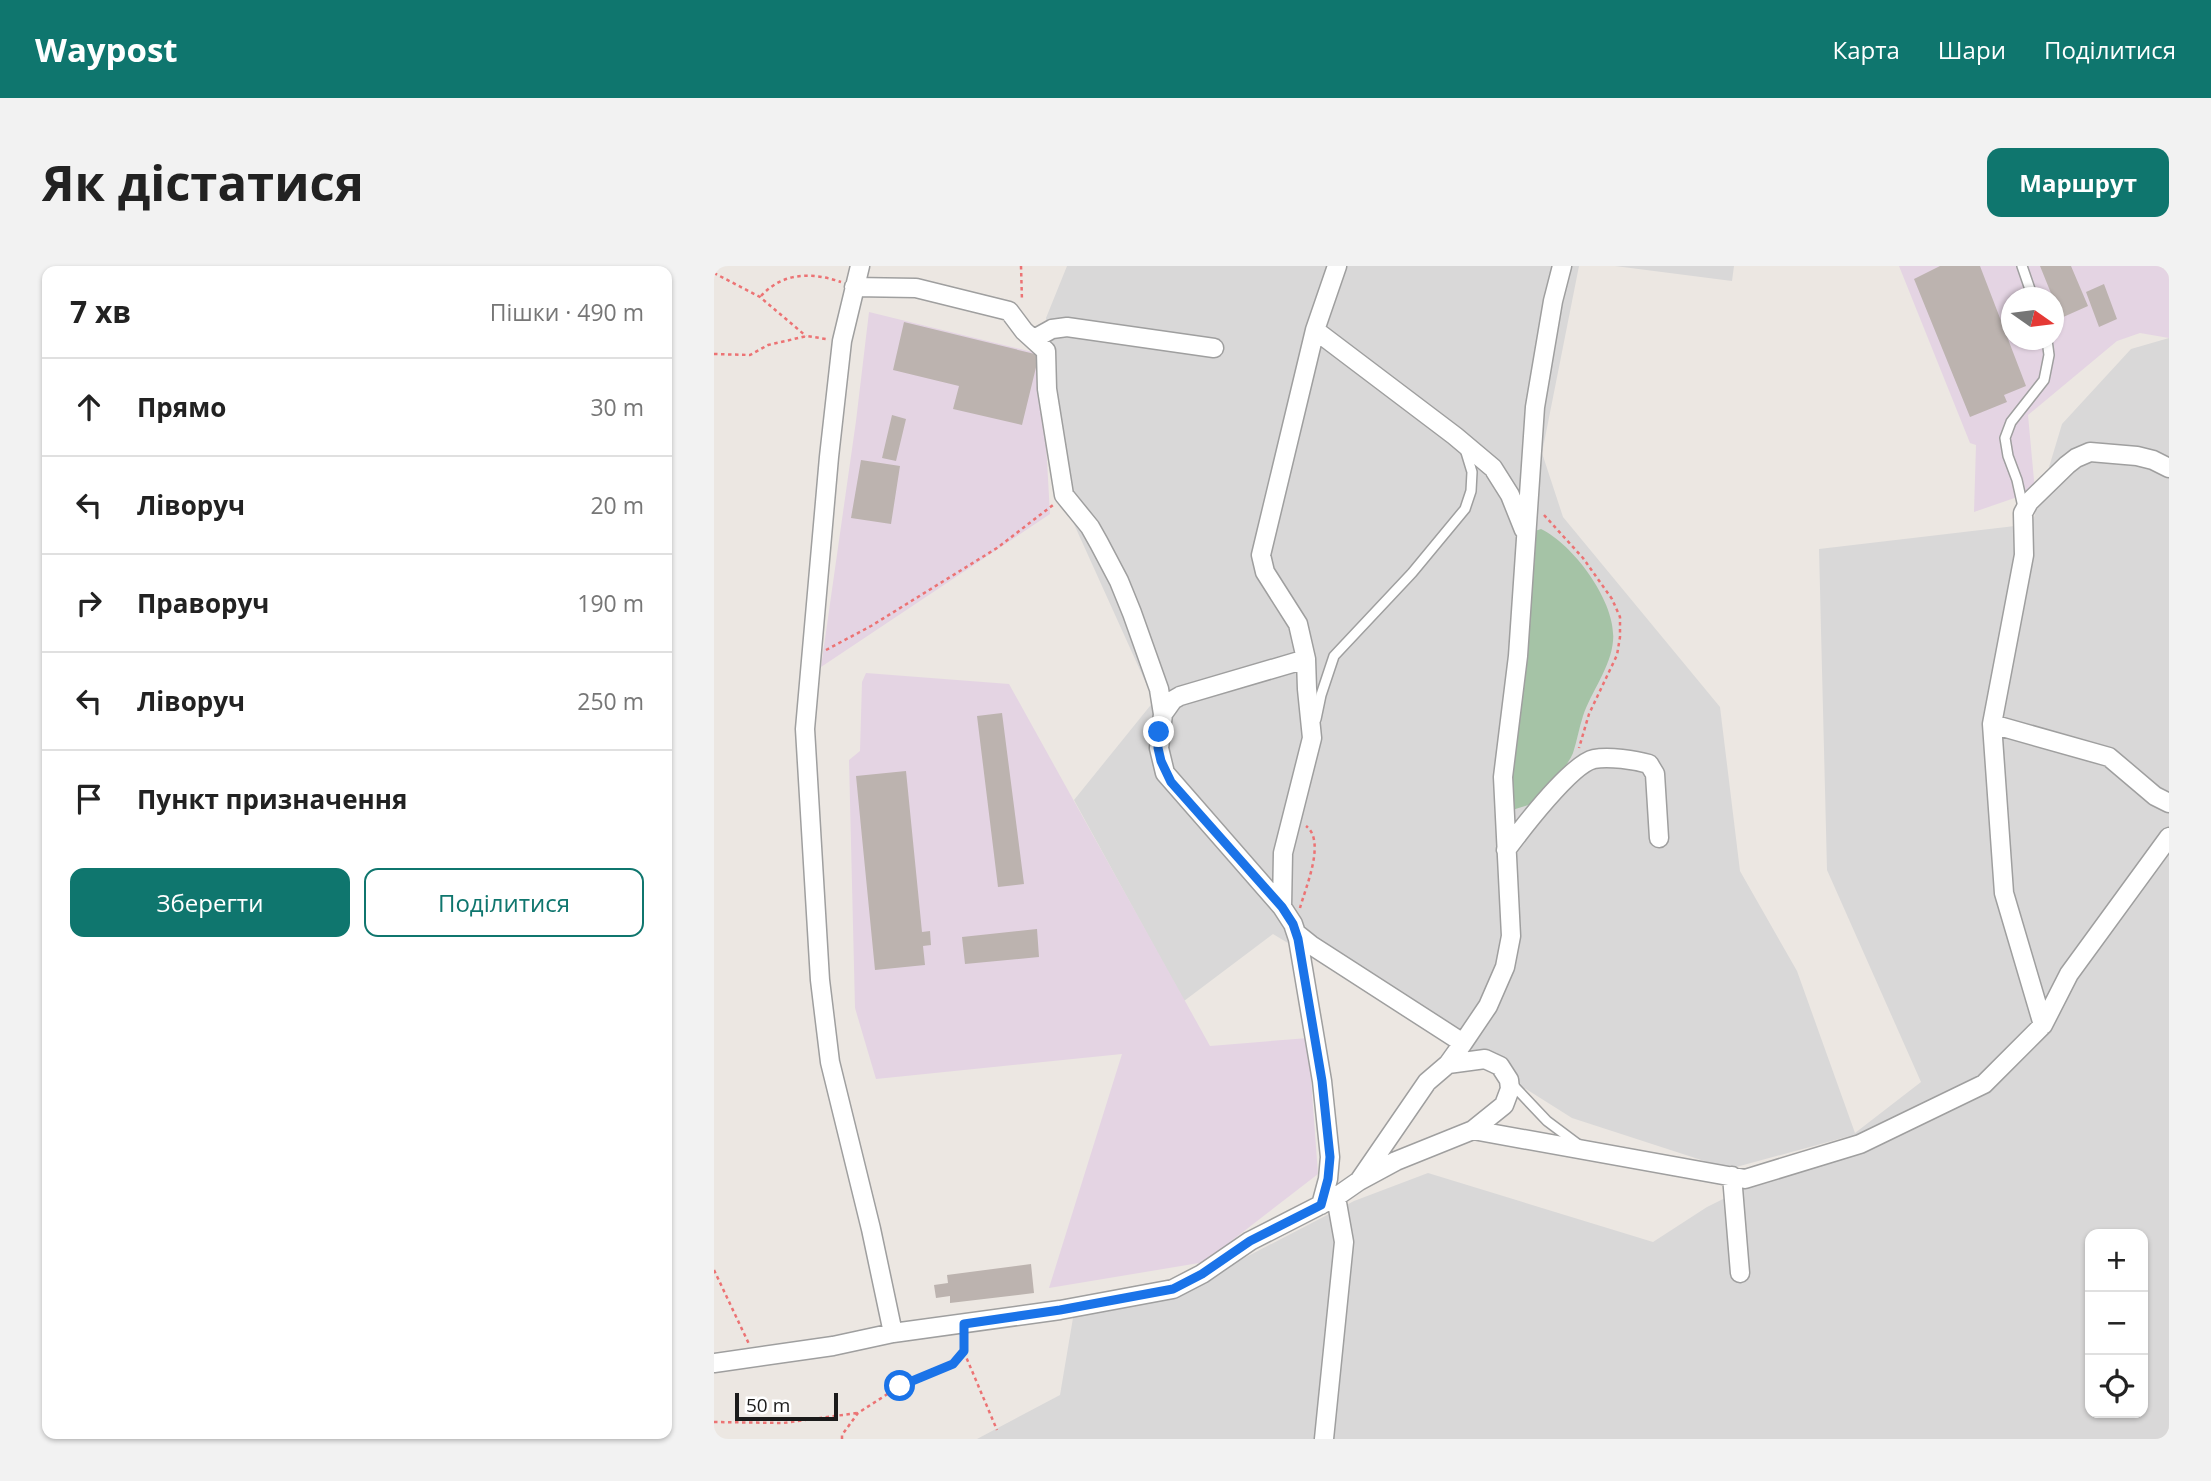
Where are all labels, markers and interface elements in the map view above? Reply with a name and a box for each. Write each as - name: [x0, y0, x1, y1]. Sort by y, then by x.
- text: Waypost: [35, 27, 178, 72]
- text: Карта: [1833, 33, 1900, 66]
- text: Шари: [1938, 33, 2006, 66]
- text: Поділитися: [2044, 33, 2176, 66]
- button: Маршрут: [1987, 148, 2169, 217]
- text: Як дістатися: [42, 149, 364, 215]
- north arrow: [2001, 287, 2064, 350]
- text: 7 хв: [70, 291, 131, 332]
- text: Пішки · 490 m: [490, 296, 644, 328]
- icon: ahead: [70, 388, 108, 426]
- text: Прямо: [137, 389, 226, 425]
- text: 30 m: [590, 391, 644, 423]
- icon: left: [70, 486, 108, 524]
- text: Ліворуч: [137, 487, 245, 523]
- text: 20 m: [590, 489, 644, 521]
- icon: right: [70, 584, 108, 622]
- text: Праворуч: [137, 585, 269, 621]
- text: 190 m: [577, 587, 644, 619]
- icon: left: [70, 682, 108, 720]
- text: Ліворуч: [137, 683, 245, 719]
- text: 250 m: [577, 685, 644, 717]
- route end: [1143, 716, 1174, 747]
- icon: arrive: [70, 780, 108, 818]
- text: Пункт призначення: [137, 781, 407, 817]
- button: Зберегти: [70, 868, 350, 937]
- button: Поділитися: [364, 868, 644, 937]
- map controls: [2085, 1229, 2148, 1418]
- button: +: [2085, 1229, 2148, 1292]
- button: −: [2085, 1292, 2148, 1355]
- button: locate: [2085, 1355, 2148, 1418]
- route start: [884, 1370, 915, 1401]
- scale bar: [735, 1390, 838, 1422]
- text: 50 m: [746, 1392, 790, 1418]

